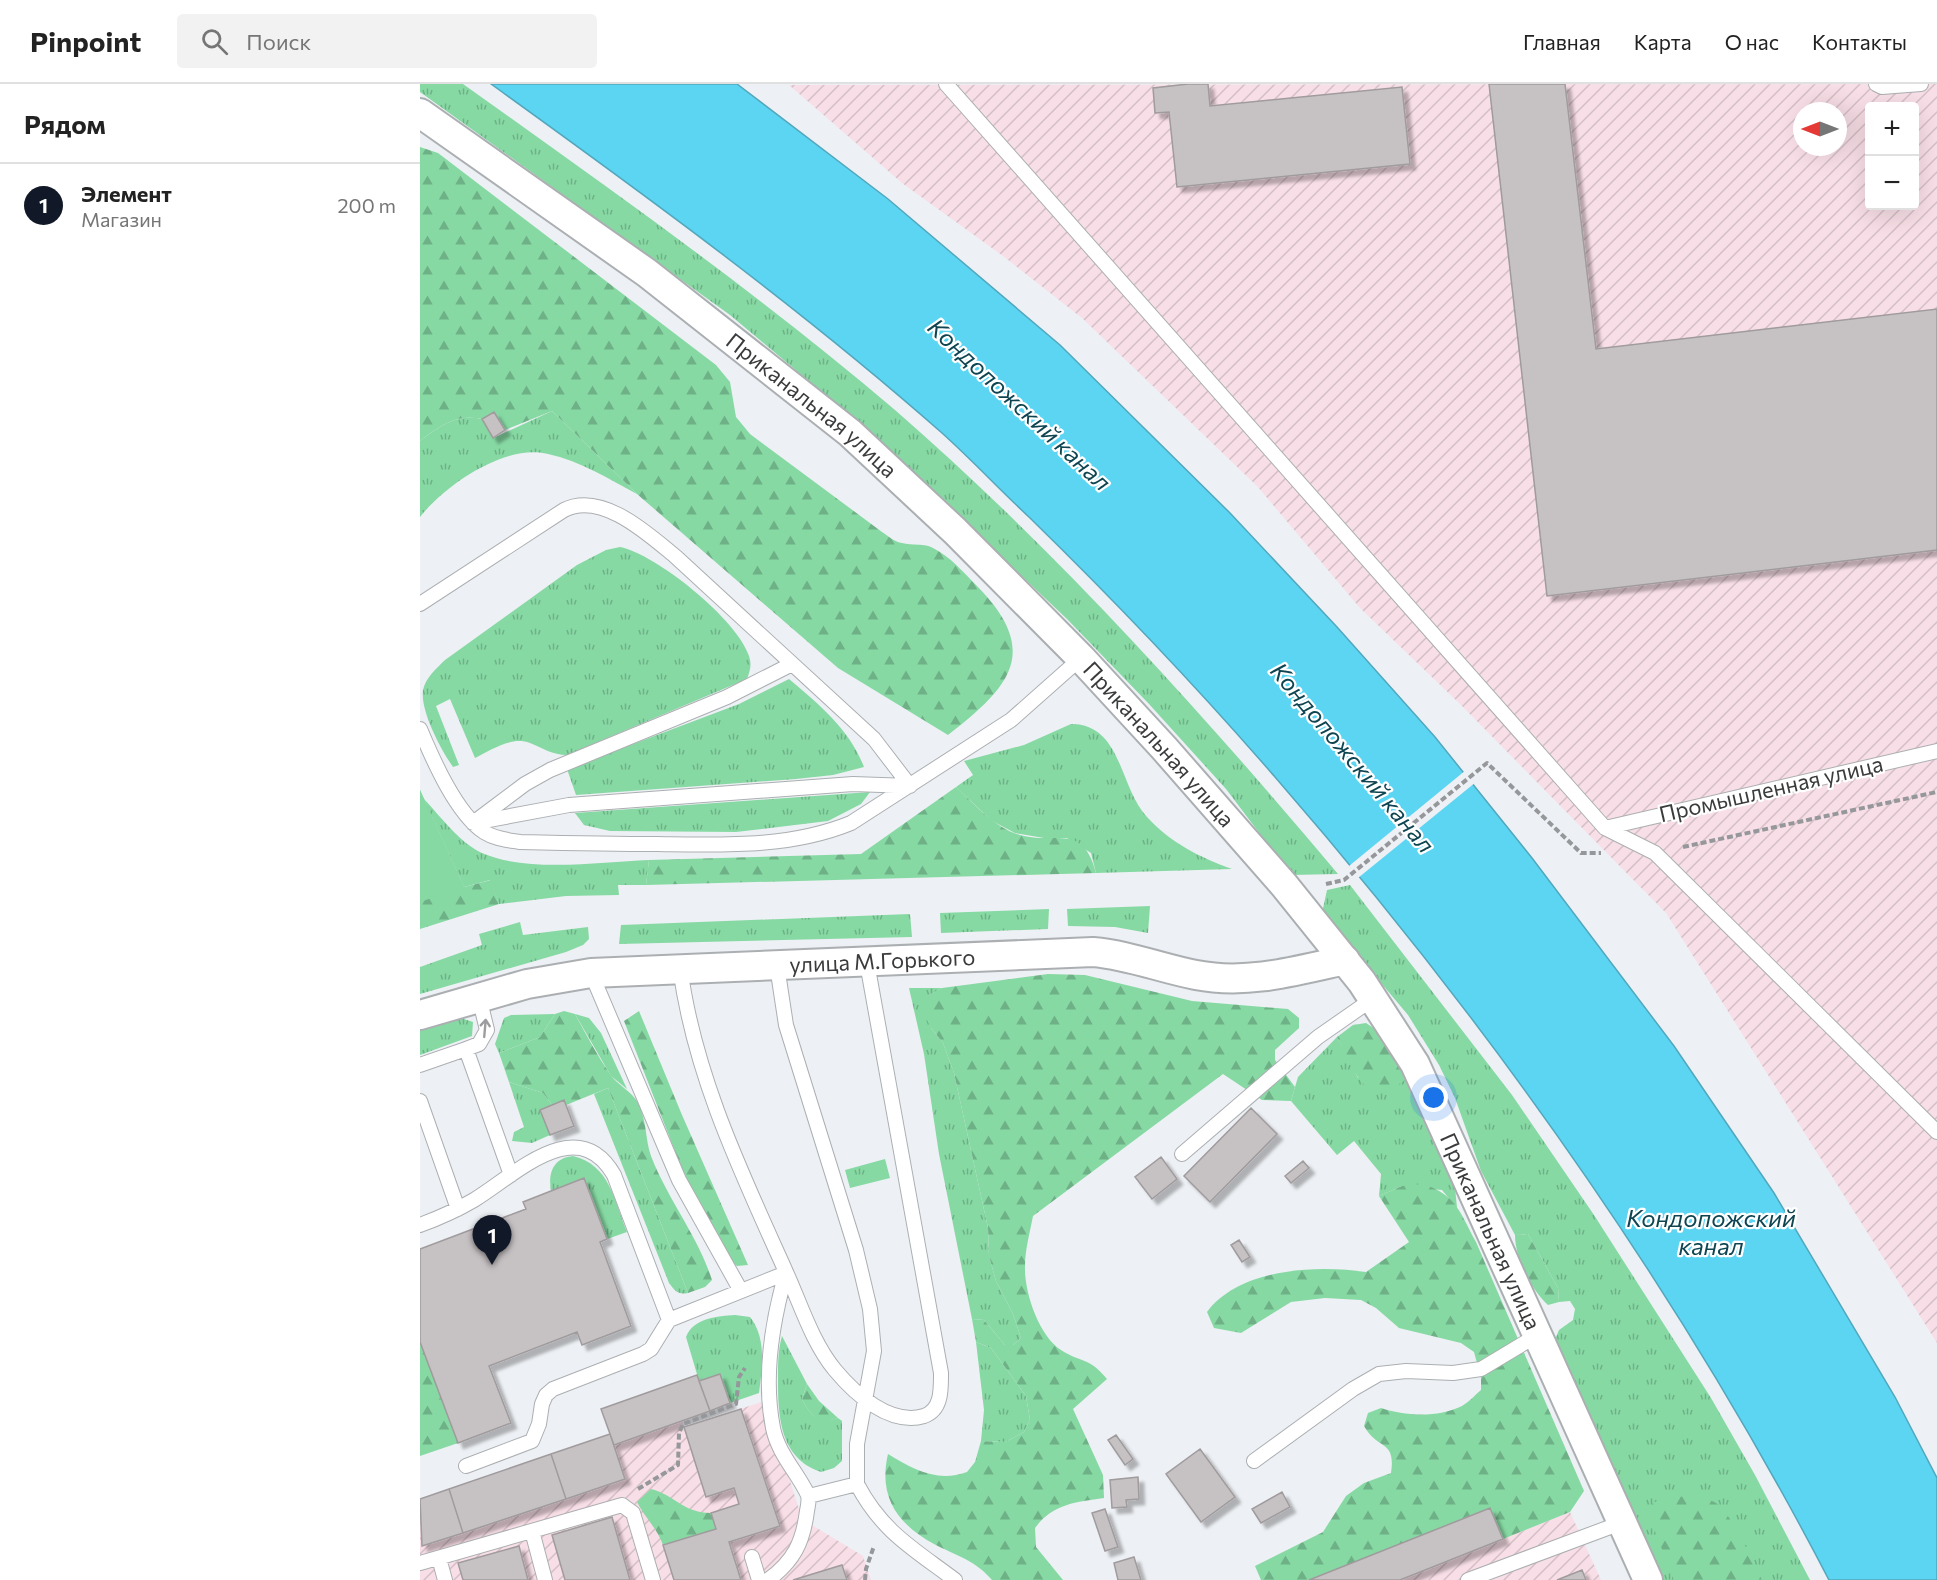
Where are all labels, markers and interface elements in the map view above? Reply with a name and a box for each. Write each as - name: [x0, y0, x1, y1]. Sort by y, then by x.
- search box: [177, 14, 597, 68]
- text: Pinpoint: [30, 24, 141, 58]
- icon: search: [198, 25, 231, 58]
- text: Поиск: [246, 28, 311, 55]
- text: Главная: [1523, 29, 1601, 54]
- text: Карта: [1634, 29, 1692, 54]
- text: О нас: [1725, 29, 1779, 54]
- text: Контакты: [1812, 29, 1907, 54]
- north arrow: [1793, 102, 1847, 156]
- map controls: [1865, 102, 1919, 210]
- button: +: [1865, 102, 1919, 156]
- text: Рядом: [24, 108, 106, 139]
- button: −: [1865, 156, 1919, 210]
- text: Элемент: [81, 180, 172, 207]
- text: 1: [39, 193, 48, 217]
- text: 200 m: [338, 193, 396, 217]
- text: Магазин: [81, 207, 162, 231]
- water label: Кондопожский канал: [923, 312, 1118, 496]
- street label: Приканальная улица: [721, 327, 903, 483]
- street label: Приканальная улица: [1078, 656, 1241, 832]
- water label: Кондопожский канал: [1265, 656, 1441, 858]
- street label: Промышленная улица: [1656, 750, 1885, 827]
- street label: улица М.Горького: [789, 943, 976, 978]
- one-way arrow: [480, 1019, 491, 1038]
- your location: [1419, 1083, 1448, 1112]
- street label: Приканальная улица: [1435, 1128, 1547, 1334]
- water label: Кондопожский канал: [1626, 1203, 1796, 1260]
- pin: 1: [472, 1216, 512, 1265]

